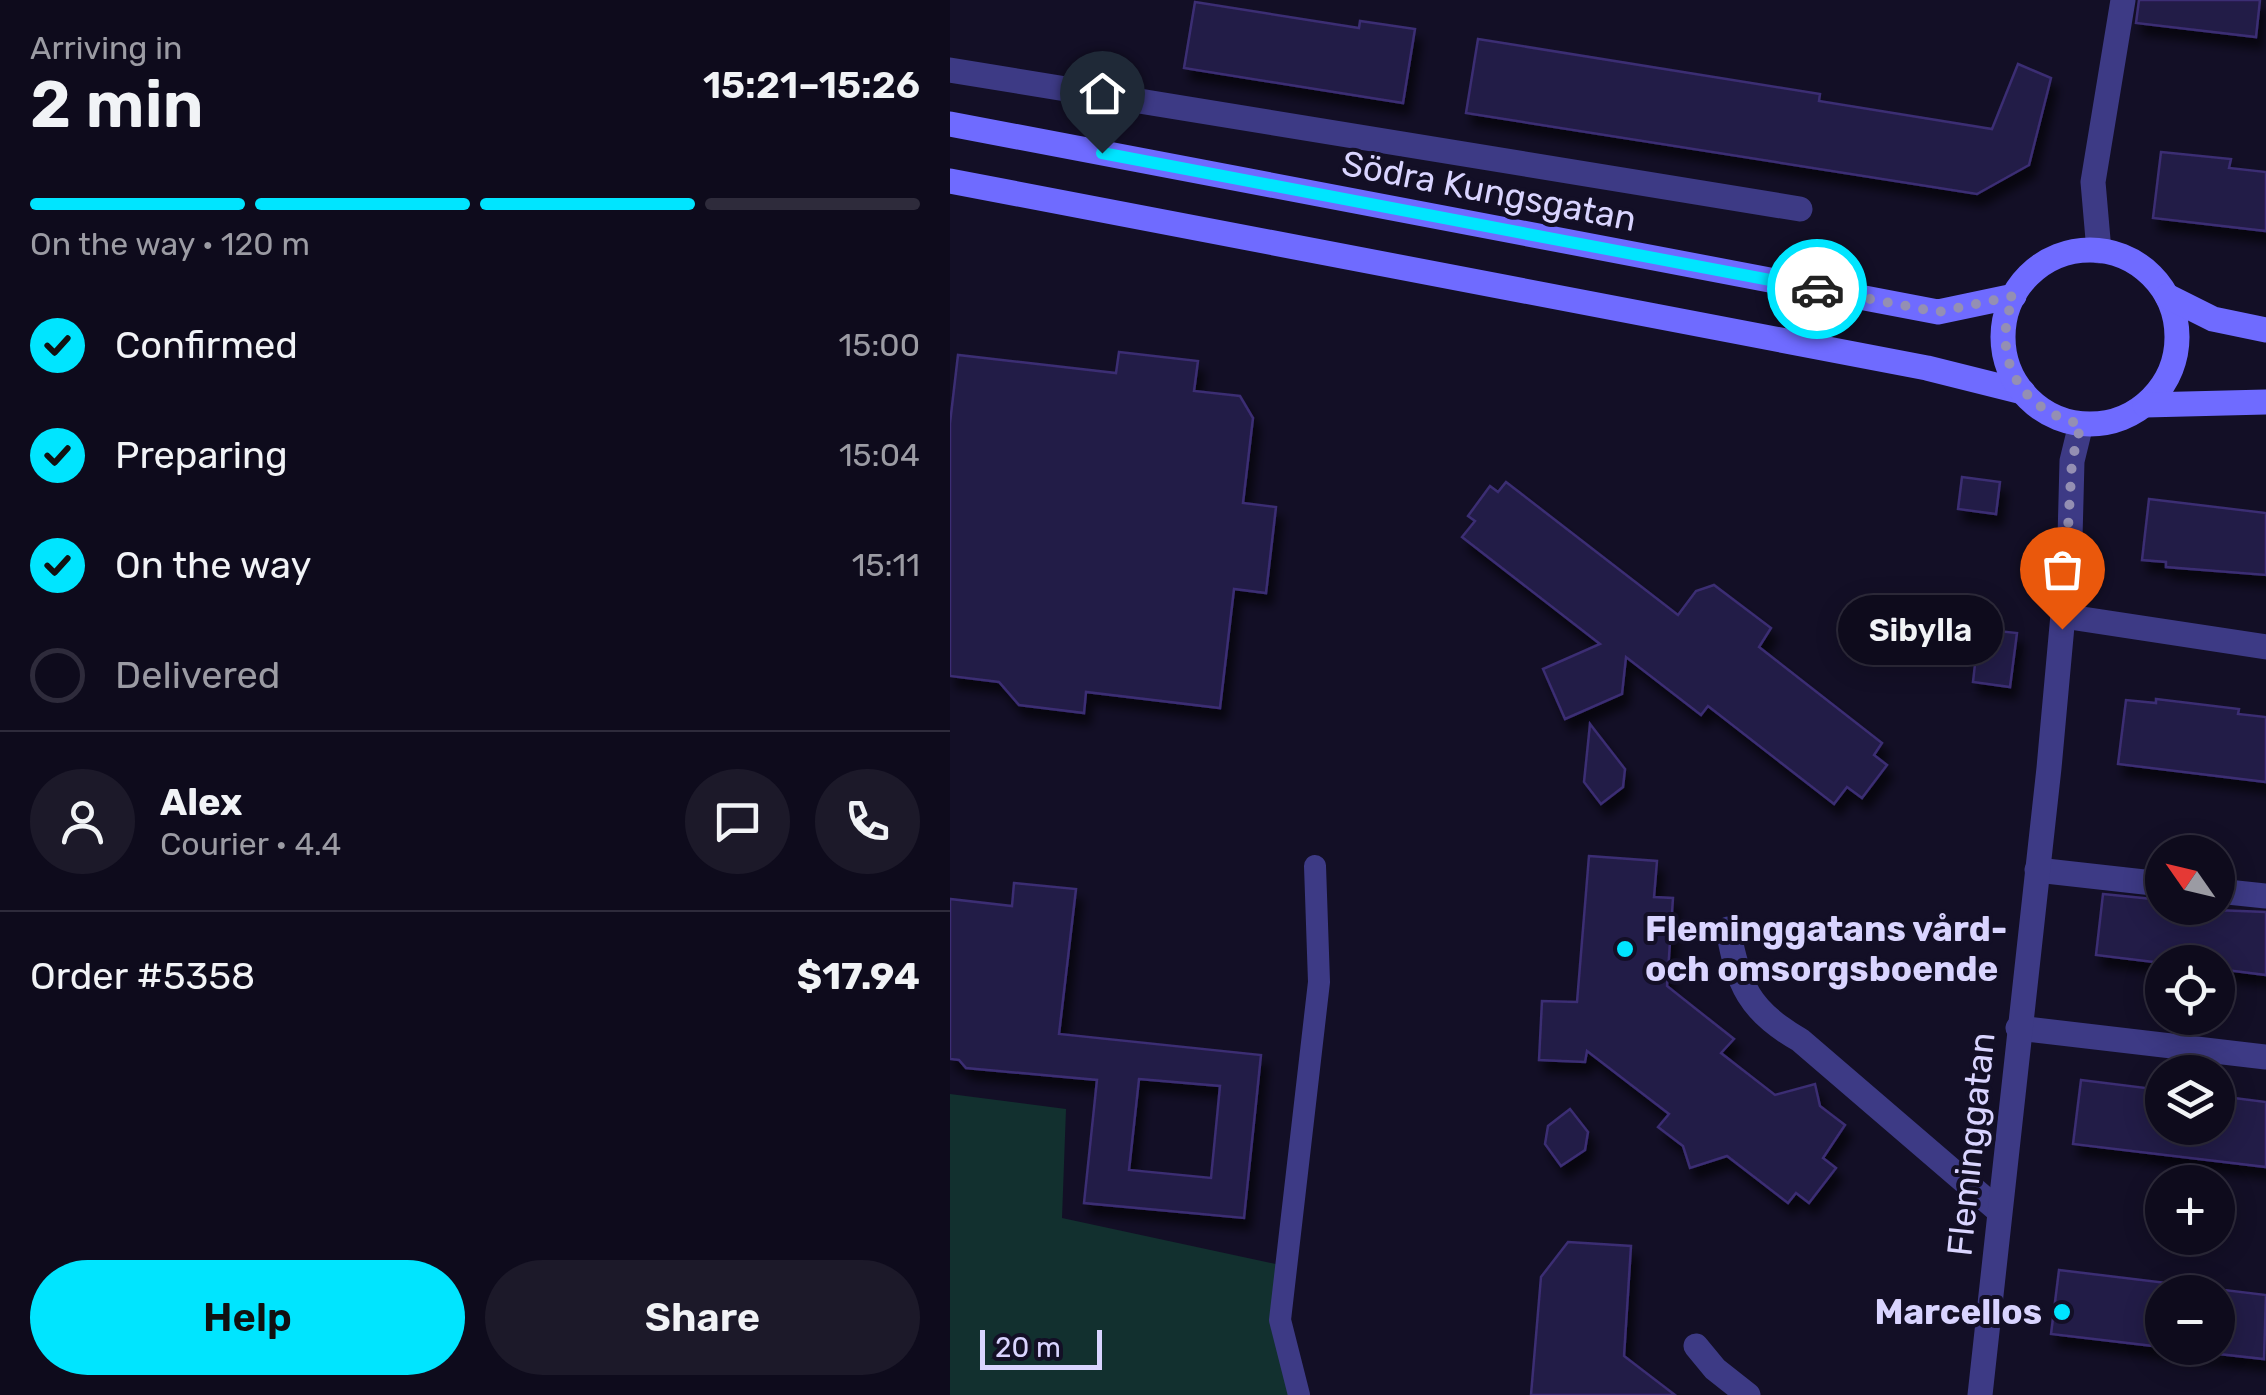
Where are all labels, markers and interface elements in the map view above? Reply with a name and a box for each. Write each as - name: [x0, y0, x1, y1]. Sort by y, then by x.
- text: Arriving in: [30, 29, 182, 67]
- pin: [1060, 51, 1145, 154]
- text: 15:21–15:26: [703, 62, 920, 108]
- text: 2 min: [30, 66, 204, 143]
- icon: home: [1075, 66, 1130, 121]
- street label: Södra Kungsgatan: [1338, 142, 1640, 240]
- text: On the way · 120 m: [30, 225, 310, 263]
- courier: [1767, 239, 1867, 339]
- icon: car: [1790, 262, 1845, 317]
- icon: check: [30, 318, 85, 373]
- text: Confirmed: [115, 322, 298, 368]
- text: 15:00: [838, 326, 920, 364]
- icon: check: [30, 428, 85, 483]
- text: Preparing: [115, 432, 288, 478]
- text: 15:04: [839, 436, 920, 474]
- pin: [2020, 527, 2105, 630]
- icon: check: [30, 538, 85, 593]
- text: On the way: [115, 542, 311, 588]
- icon: bag: [2035, 542, 2090, 597]
- text: 15:11: [852, 546, 920, 584]
- callout: Sibylla: [1837, 594, 2002, 664]
- text: Sibylla: [1869, 611, 1972, 649]
- text: Delivered: [115, 652, 280, 698]
- button: person: [30, 769, 135, 874]
- button: chat: [685, 769, 790, 874]
- button: phone: [815, 769, 920, 874]
- text: Alex: [160, 779, 242, 825]
- text: Courier · 4.4: [160, 825, 341, 863]
- north arrow: [2145, 835, 2235, 925]
- map controls: [2145, 835, 2235, 1365]
- place label: Fleminggatans vård- och omsorgsboende: [1645, 908, 2008, 990]
- marker: Fleminggatans vård- och omsorgsboende: [1614, 938, 1636, 960]
- button: locate: [2145, 945, 2235, 1035]
- text: Order #5358: [30, 953, 255, 999]
- text: $17.94: [797, 953, 920, 999]
- street label: Fleminggatan: [1938, 1030, 2004, 1258]
- button: layers: [2145, 1055, 2235, 1145]
- button: +: [2145, 1165, 2235, 1255]
- button: Help: [30, 1260, 465, 1375]
- button: Share: [485, 1260, 920, 1375]
- button: −: [2145, 1275, 2235, 1365]
- place label: Marcellos: [1874, 1291, 2042, 1333]
- marker: Marcellos: [2051, 1301, 2073, 1323]
- scale bar: [980, 1325, 1102, 1370]
- text: 20 m: [995, 1331, 1061, 1364]

